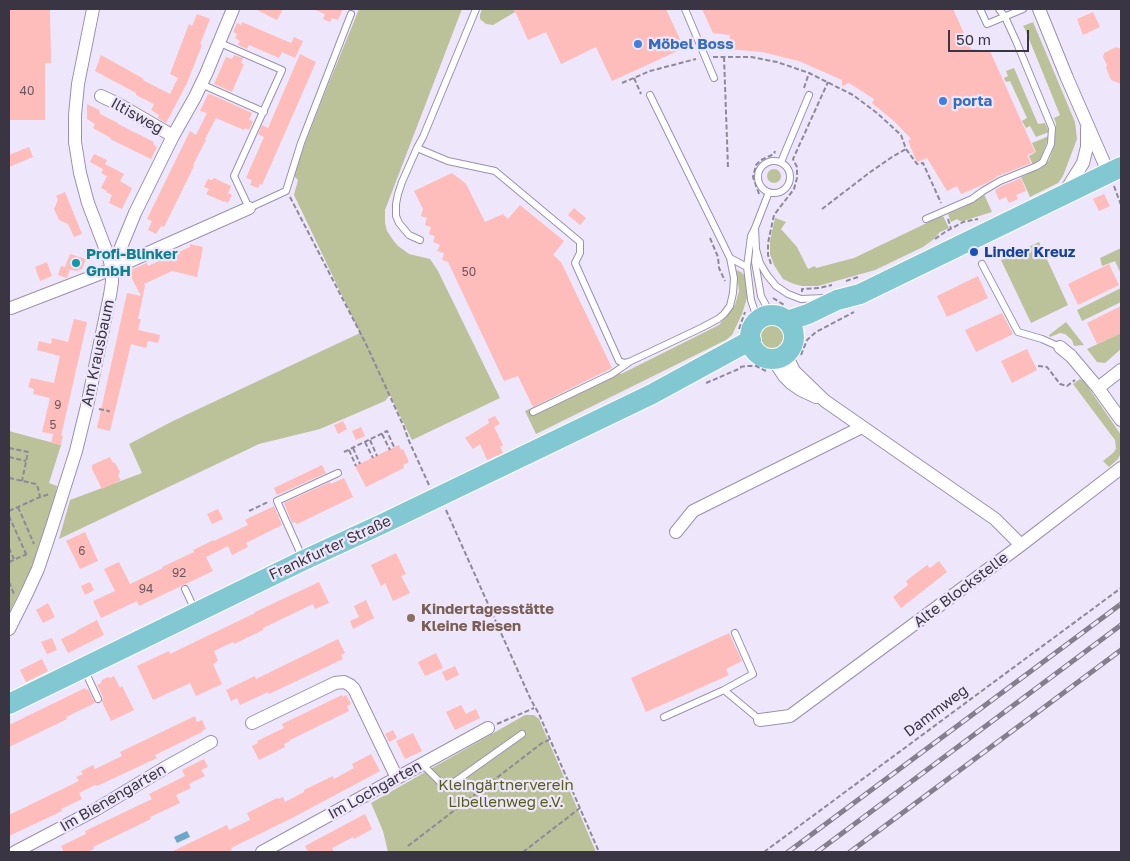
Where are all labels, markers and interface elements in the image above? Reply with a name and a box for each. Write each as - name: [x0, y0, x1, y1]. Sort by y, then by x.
- scale bar: [950, 20, 1031, 52]
- text: 50 m: [956, 30, 991, 48]
- place label: Möbel Boss: [648, 35, 734, 53]
- marker: Möbel Boss: [632, 38, 644, 50]
- house number: 40: [20, 84, 34, 98]
- place label: porta: [953, 92, 992, 110]
- street label: Iltisweg: [108, 94, 166, 138]
- marker: porta: [937, 95, 949, 107]
- place label: Linder Kreuz: [984, 243, 1075, 261]
- place label: Profi-Blinker GmbH: [86, 245, 178, 280]
- marker: Linder Kreuz: [968, 246, 980, 258]
- marker: Profi-Blinker GmbH: [70, 257, 82, 269]
- house number: 50: [462, 265, 476, 279]
- street label: Am Krausbaum: [78, 298, 118, 408]
- house number: 9: [54, 398, 62, 412]
- house number: 5: [50, 418, 56, 432]
- street label: Frankfurter Straße: [266, 512, 394, 584]
- house number: 6: [78, 544, 86, 558]
- street label: Alte Blockstelle: [910, 549, 1012, 631]
- house number: 92: [172, 566, 186, 580]
- house number: 94: [139, 582, 153, 596]
- place label: Kindertagesstätte Kleine Riesen: [421, 600, 554, 635]
- marker: Kindertagesstätte Kleine Riesen: [405, 612, 417, 624]
- street label: Dammweg: [901, 681, 971, 741]
- street label: Im Lochgarten: [325, 757, 425, 823]
- street label: Im Bienengarten: [57, 760, 169, 836]
- park label: Kleingärtnerverein Libellenweg e.V.: [438, 776, 574, 811]

